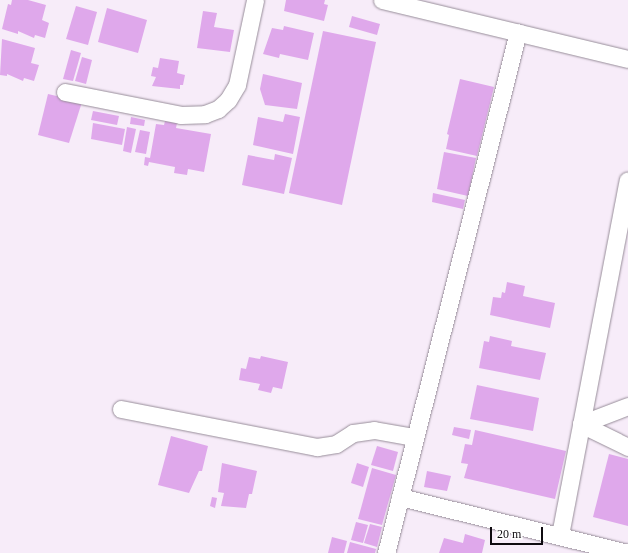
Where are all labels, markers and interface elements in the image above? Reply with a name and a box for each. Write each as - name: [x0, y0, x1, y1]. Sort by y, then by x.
- scale bar: [492, 519, 545, 545]
- text: 20 m: [497, 527, 521, 541]

